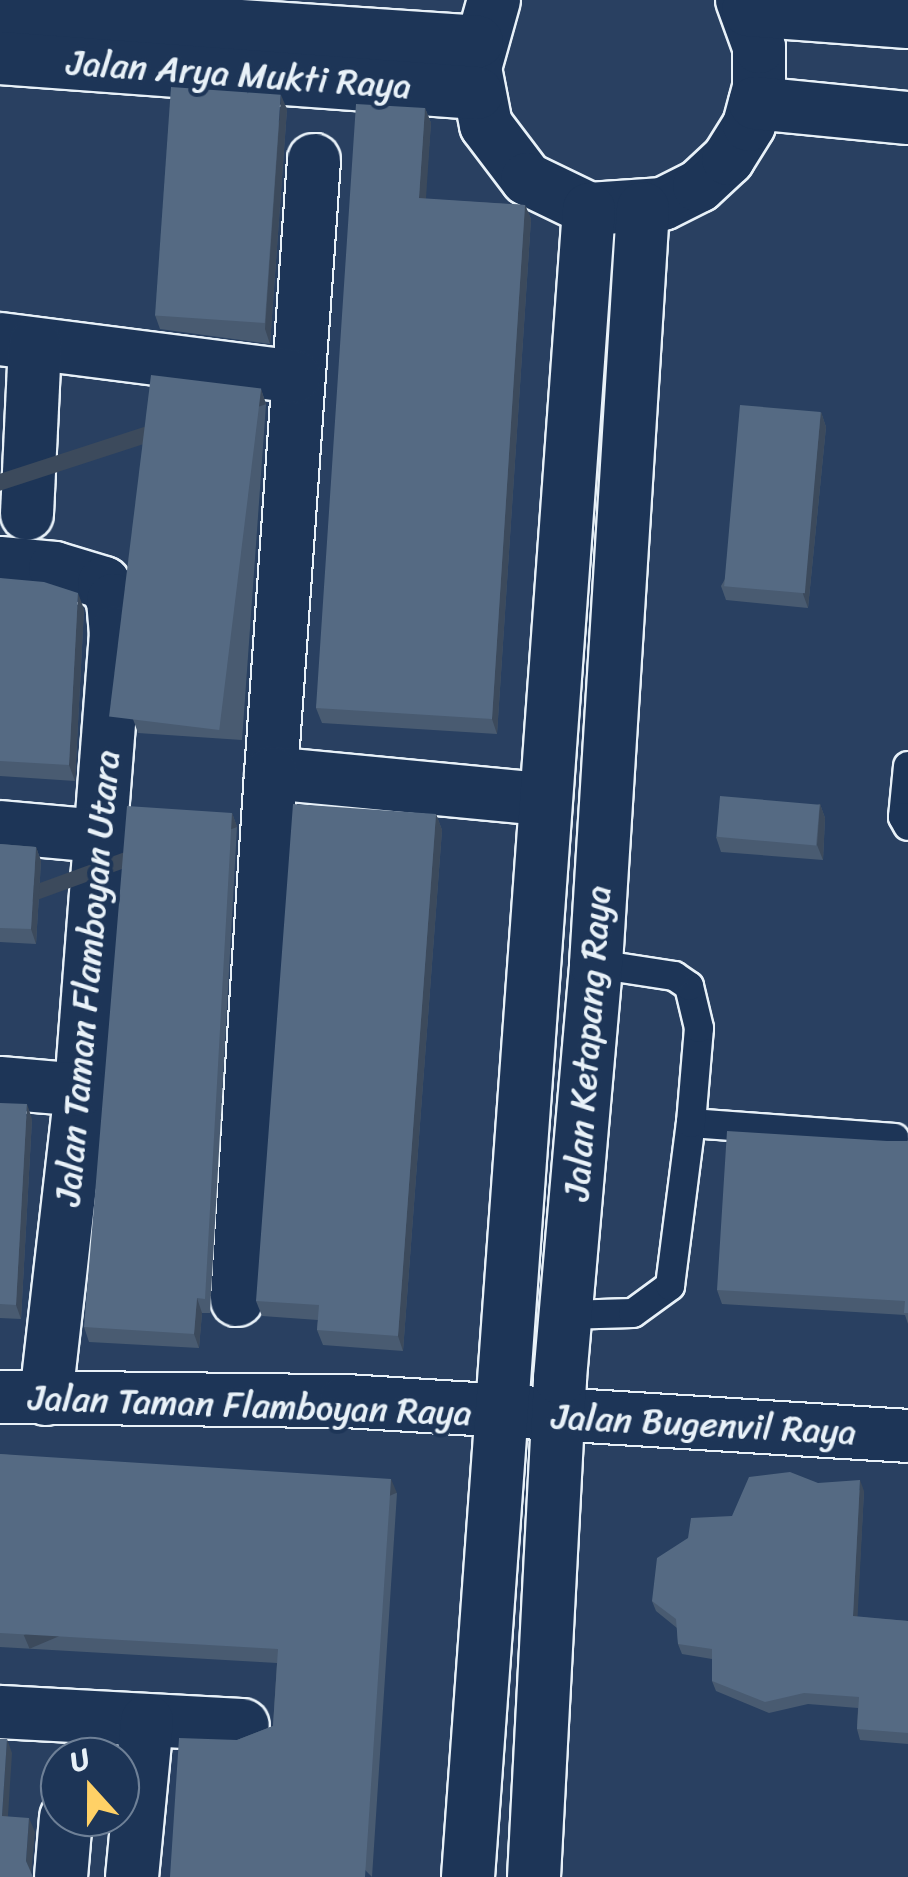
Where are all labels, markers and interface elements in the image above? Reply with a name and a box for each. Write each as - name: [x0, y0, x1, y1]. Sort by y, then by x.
- street label: Jalan Arya Mukti Raya: [65, 41, 413, 107]
- street label: Jalan Taman Flamboyan Utara: [46, 748, 128, 1208]
- street label: Jalan Ketapang Raya: [555, 883, 619, 1203]
- street label: Jalan Taman Flamboyan Raya: [27, 1376, 473, 1434]
- street label: Jalan Bugenvil Raya: [551, 1395, 857, 1453]
- text: U: [62, 1734, 97, 1787]
- north arrow: [40, 1737, 140, 1837]

